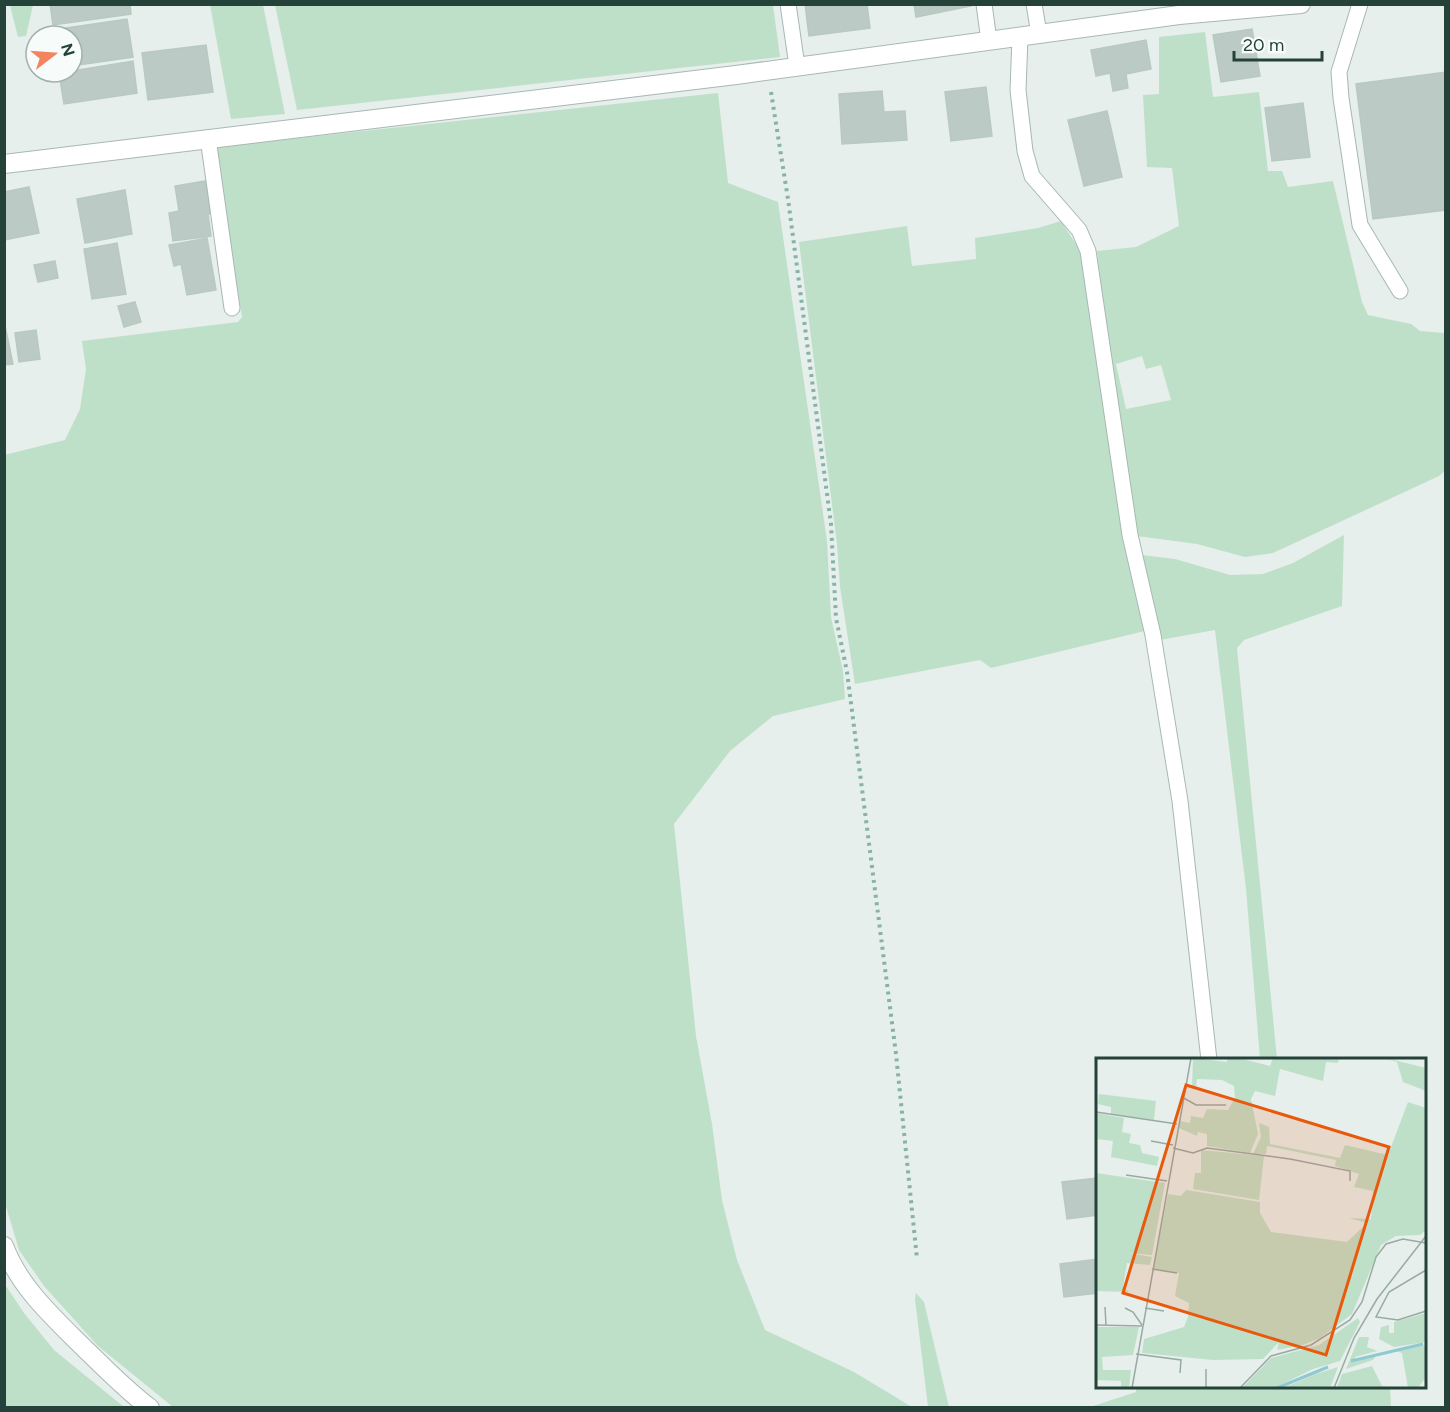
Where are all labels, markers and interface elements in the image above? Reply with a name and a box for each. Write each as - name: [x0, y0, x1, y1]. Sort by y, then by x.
- north arrow: [24, 24, 84, 84]
- scale bar: [1234, 24, 1322, 62]
- text: 20 m: [1243, 34, 1284, 56]
- text: N: [57, 41, 79, 58]
- inset map: [1096, 1058, 1426, 1388]

